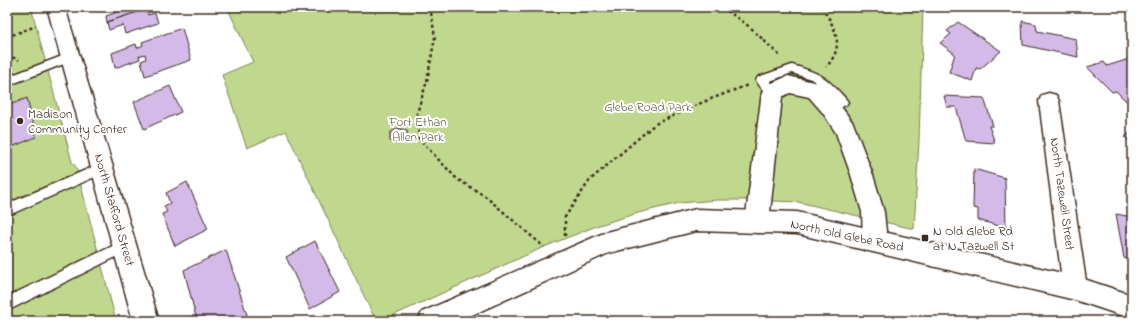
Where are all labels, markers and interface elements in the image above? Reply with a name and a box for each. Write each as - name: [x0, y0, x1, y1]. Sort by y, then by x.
- park label: Glebe Road Park: [604, 98, 692, 117]
- place label: Madison Community Center: [28, 105, 128, 140]
- park label: Fort Ethan Allen Park: [388, 113, 447, 147]
- marker: Madison Community Center: [15, 116, 25, 126]
- street label: North Tazewell Street: [1045, 136, 1079, 252]
- street label: North Stafford Street: [89, 152, 139, 269]
- street label: North Old Glebe Road: [789, 215, 906, 257]
- place label: N Old Glebe Rd at N Tazwell St: [933, 222, 1015, 256]
- marker: N Old Glebe Rd at N Tazwell St: [920, 233, 930, 243]

